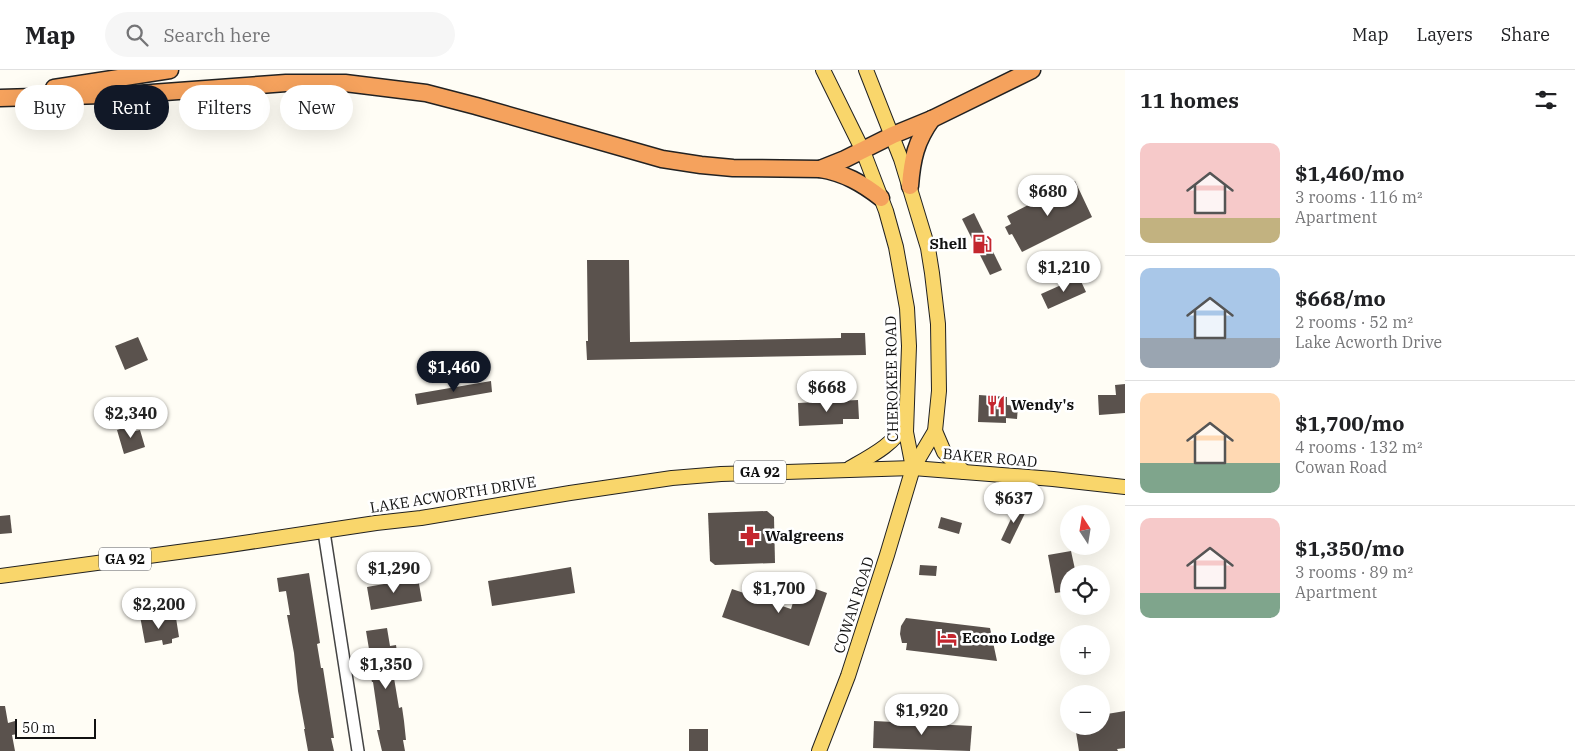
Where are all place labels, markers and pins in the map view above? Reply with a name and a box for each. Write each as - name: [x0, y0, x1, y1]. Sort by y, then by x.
- pin: $680: [1018, 174, 1078, 217]
- fuel station icon: Shell: [971, 233, 993, 255]
- place label: Shell: [930, 234, 967, 253]
- pin: $1,210: [1023, 250, 1105, 293]
- pin: $1,460: [413, 350, 495, 393]
- pin: $668: [797, 370, 857, 413]
- restaurant icon: Wendy's: [985, 394, 1007, 416]
- place label: Wendy's: [1011, 395, 1074, 414]
- pin: $2,340: [90, 396, 172, 439]
- pin: $637: [984, 482, 1044, 524]
- pharmacy icon: Walgreens: [739, 525, 761, 547]
- place label: Walgreens: [765, 526, 844, 545]
- pin: $1,290: [353, 552, 435, 594]
- pin: $1,700: [738, 572, 820, 614]
- pin: $2,200: [118, 588, 200, 630]
- hotel icon: Econo Lodge: [936, 627, 958, 649]
- place label: Econo Lodge: [962, 628, 1055, 647]
- pin: $1,350: [345, 648, 427, 690]
- pin: $1,920: [881, 694, 963, 736]

